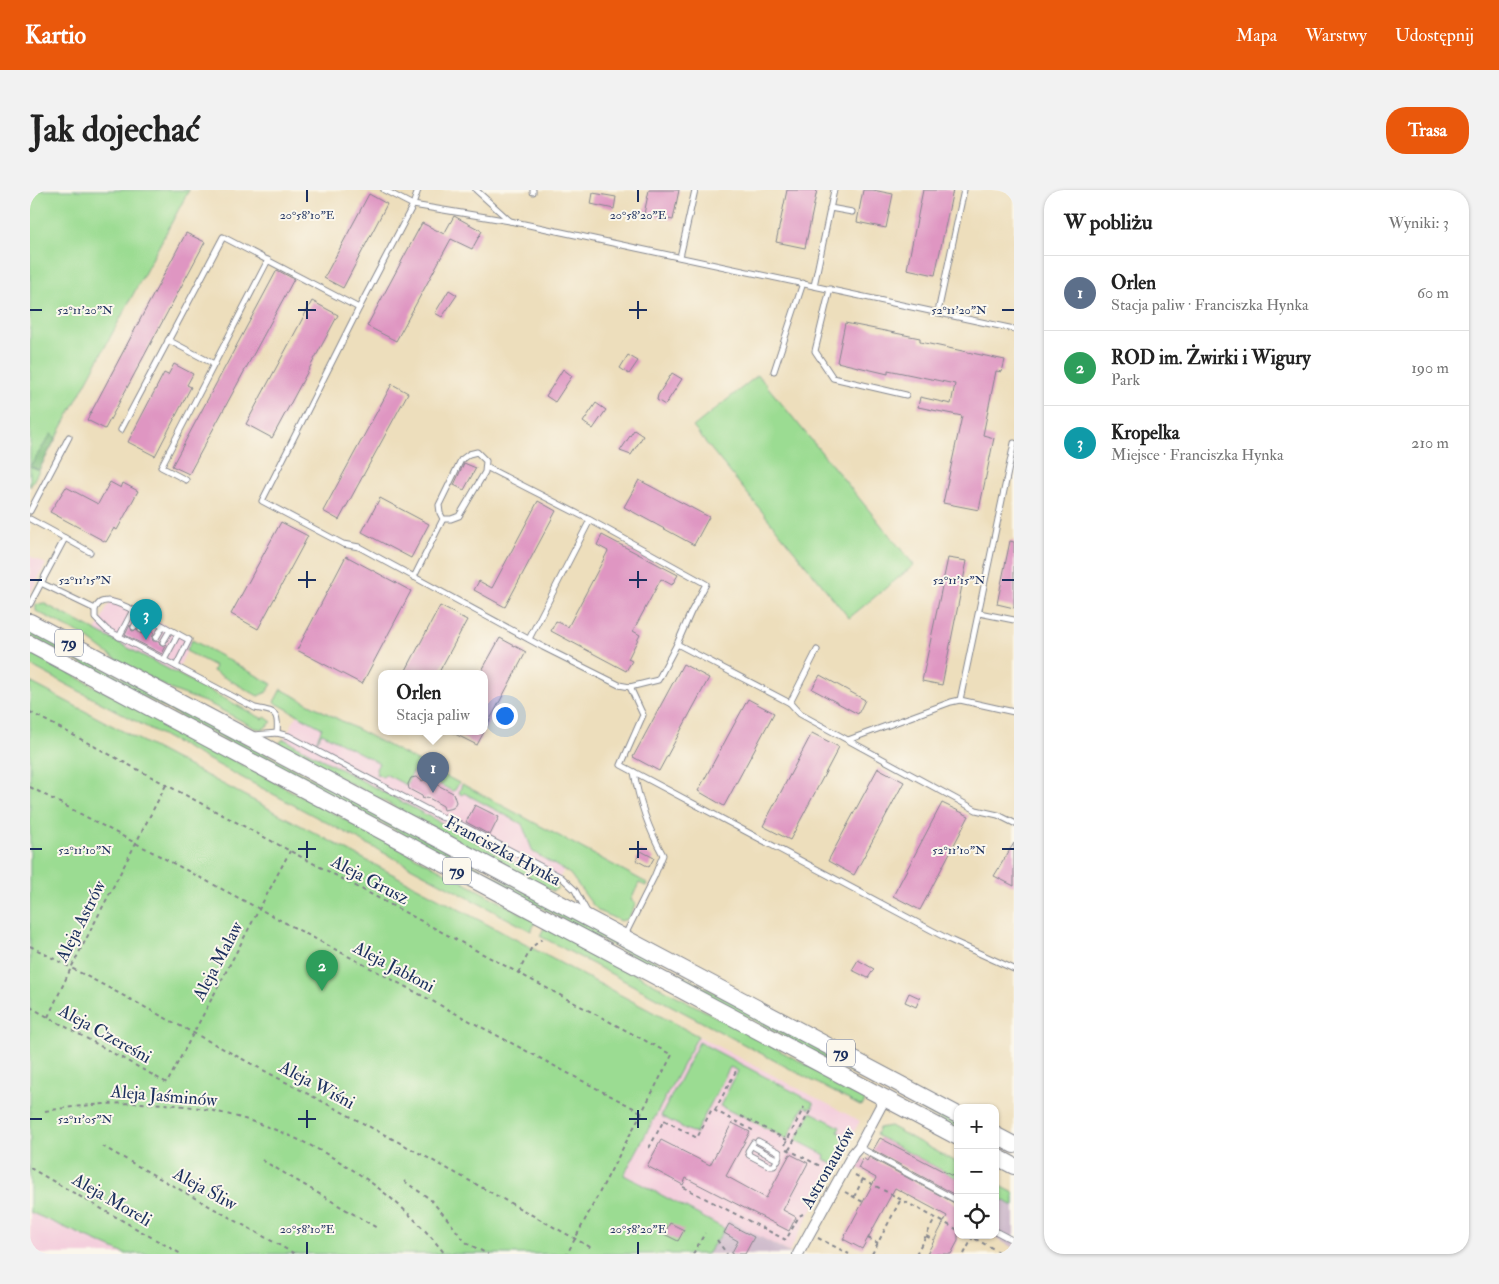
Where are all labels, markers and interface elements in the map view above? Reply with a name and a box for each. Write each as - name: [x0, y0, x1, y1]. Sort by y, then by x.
- text: Kartio: [25, 20, 86, 51]
- text: Mapa: [1236, 24, 1277, 47]
- text: Warstwy: [1305, 24, 1367, 47]
- text: Udostępnij: [1395, 24, 1474, 47]
- button: Trasa: [1386, 107, 1469, 154]
- text: Jak dojechać: [30, 108, 200, 152]
- text: 20°58'10"E: [280, 208, 335, 223]
- text: 20°58'20"E: [610, 208, 667, 223]
- text: W pobliżu: [1064, 209, 1153, 236]
- text: Wyniki: 3: [1388, 213, 1449, 233]
- text: Orlen: [1111, 271, 1156, 295]
- text: 1: [1077, 283, 1083, 303]
- text: 60 m: [1417, 283, 1449, 303]
- text: Stacja paliw · Franciszka Hynka: [1111, 295, 1309, 315]
- text: 52°11'20"N: [57, 303, 113, 318]
- text: 52°11'20"N: [931, 303, 987, 318]
- text: ROD im. Żwirki i Wigury: [1111, 346, 1311, 370]
- text: 2: [1076, 358, 1084, 378]
- text: 190 m: [1411, 358, 1449, 378]
- text: Park: [1111, 370, 1140, 390]
- text: Kropelka: [1111, 421, 1180, 445]
- text: 3: [1077, 433, 1083, 453]
- text: 210 m: [1411, 433, 1449, 453]
- text: Miejsce · Franciszka Hynka: [1111, 445, 1284, 465]
- text: 52°11'15"N: [59, 573, 112, 588]
- text: 52°11'15"N: [933, 573, 986, 588]
- pin: 3: [130, 599, 162, 640]
- road number: 79: [55, 629, 83, 656]
- popup: [378, 670, 488, 735]
- text: Orlen: [396, 681, 441, 705]
- your location: [492, 703, 518, 729]
- text: Stacja paliw: [396, 705, 470, 725]
- pin: 1: [417, 752, 449, 793]
- street label: Franciszka Hynka: [441, 811, 566, 892]
- text: 52°11'10"N: [58, 843, 112, 858]
- text: 52°11'10"N: [932, 843, 986, 858]
- street label: Aleja Grusz: [326, 849, 413, 910]
- road number: 79: [443, 858, 471, 884]
- street label: Aleja Astrów: [50, 875, 112, 967]
- street label: Aleja Malaw: [187, 917, 249, 1005]
- street label: Aleja Jabłoni: [348, 935, 439, 998]
- pin: 2: [306, 950, 338, 991]
- street label: Aleja Czereśni: [54, 999, 156, 1069]
- road number: 79: [827, 1040, 855, 1066]
- street label: Aleja Wiśni: [274, 1055, 359, 1115]
- street label: Aleja Jaśminów: [109, 1080, 219, 1112]
- map controls: [954, 1104, 999, 1239]
- button: +: [954, 1104, 999, 1149]
- text: 52°11'05"N: [58, 1112, 113, 1127]
- street label: Astronautów: [795, 1122, 861, 1214]
- button: −: [954, 1149, 999, 1194]
- street label: Aleja Śliw: [168, 1162, 242, 1216]
- street label: Aleja Moreli: [67, 1167, 156, 1232]
- button: locate: [954, 1194, 999, 1239]
- text: 20°58'10"E: [280, 1222, 335, 1237]
- text: 20°58'20"E: [610, 1222, 667, 1237]

